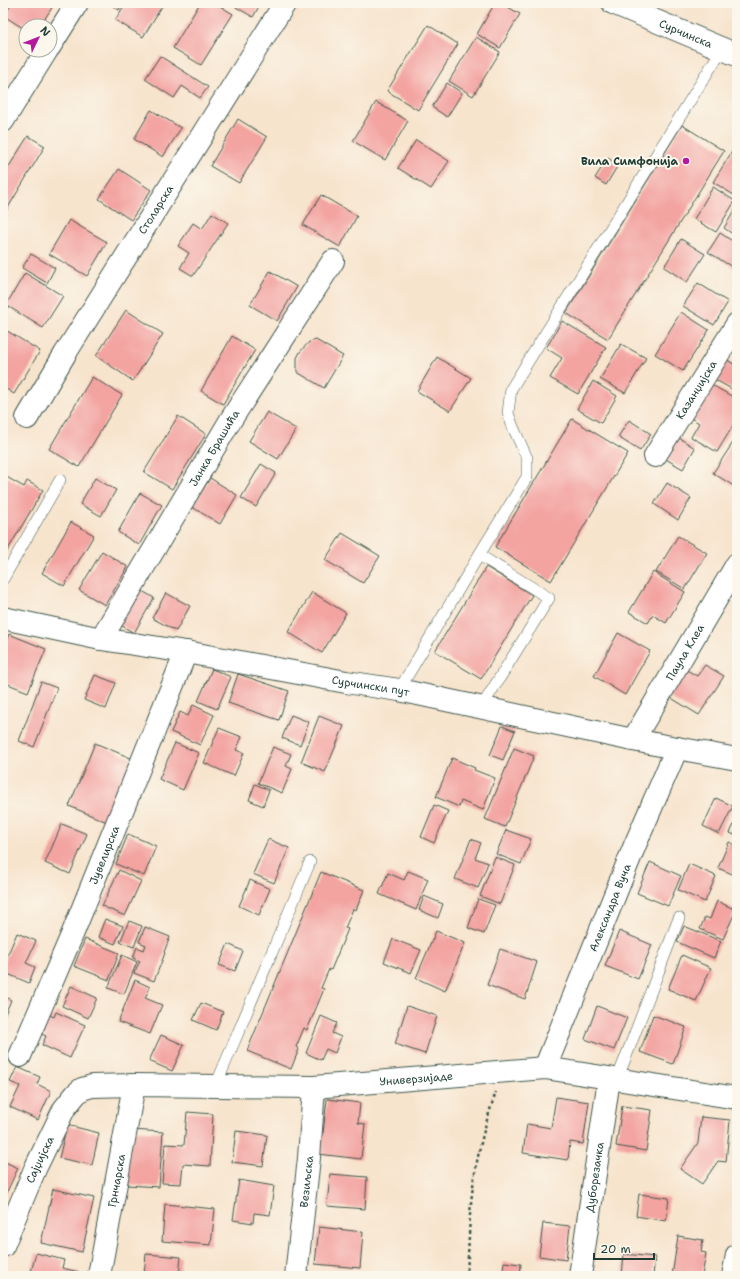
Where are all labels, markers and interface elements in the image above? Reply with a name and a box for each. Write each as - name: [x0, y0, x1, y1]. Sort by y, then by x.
- street label: Сурчинска: [657, 16, 715, 52]
- north arrow: [18, 18, 58, 58]
- text: N: [36, 23, 54, 40]
- place label: Вила Симфонија: [581, 154, 678, 169]
- marker: Вила Симфонија: [681, 156, 691, 166]
- street label: Столарска: [135, 182, 177, 237]
- street label: Казанџијска: [673, 358, 721, 422]
- street label: Јанка Брашића: [186, 407, 243, 489]
- street label: Паула Клеа: [663, 621, 708, 683]
- street label: Сурчински пут: [331, 672, 411, 700]
- street label: Јувелирска: [86, 823, 123, 887]
- street label: Александра Вуча: [586, 861, 635, 954]
- street label: Универзијаде: [379, 1069, 454, 1090]
- street label: Сајџијска: [23, 1134, 58, 1186]
- street label: Дуборезачка: [582, 1141, 608, 1213]
- street label: Грнчарска: [105, 1153, 129, 1209]
- street label: Везиљска: [297, 1155, 317, 1208]
- scale bar: [594, 1235, 654, 1261]
- text: 20 m: [600, 1241, 631, 1257]

